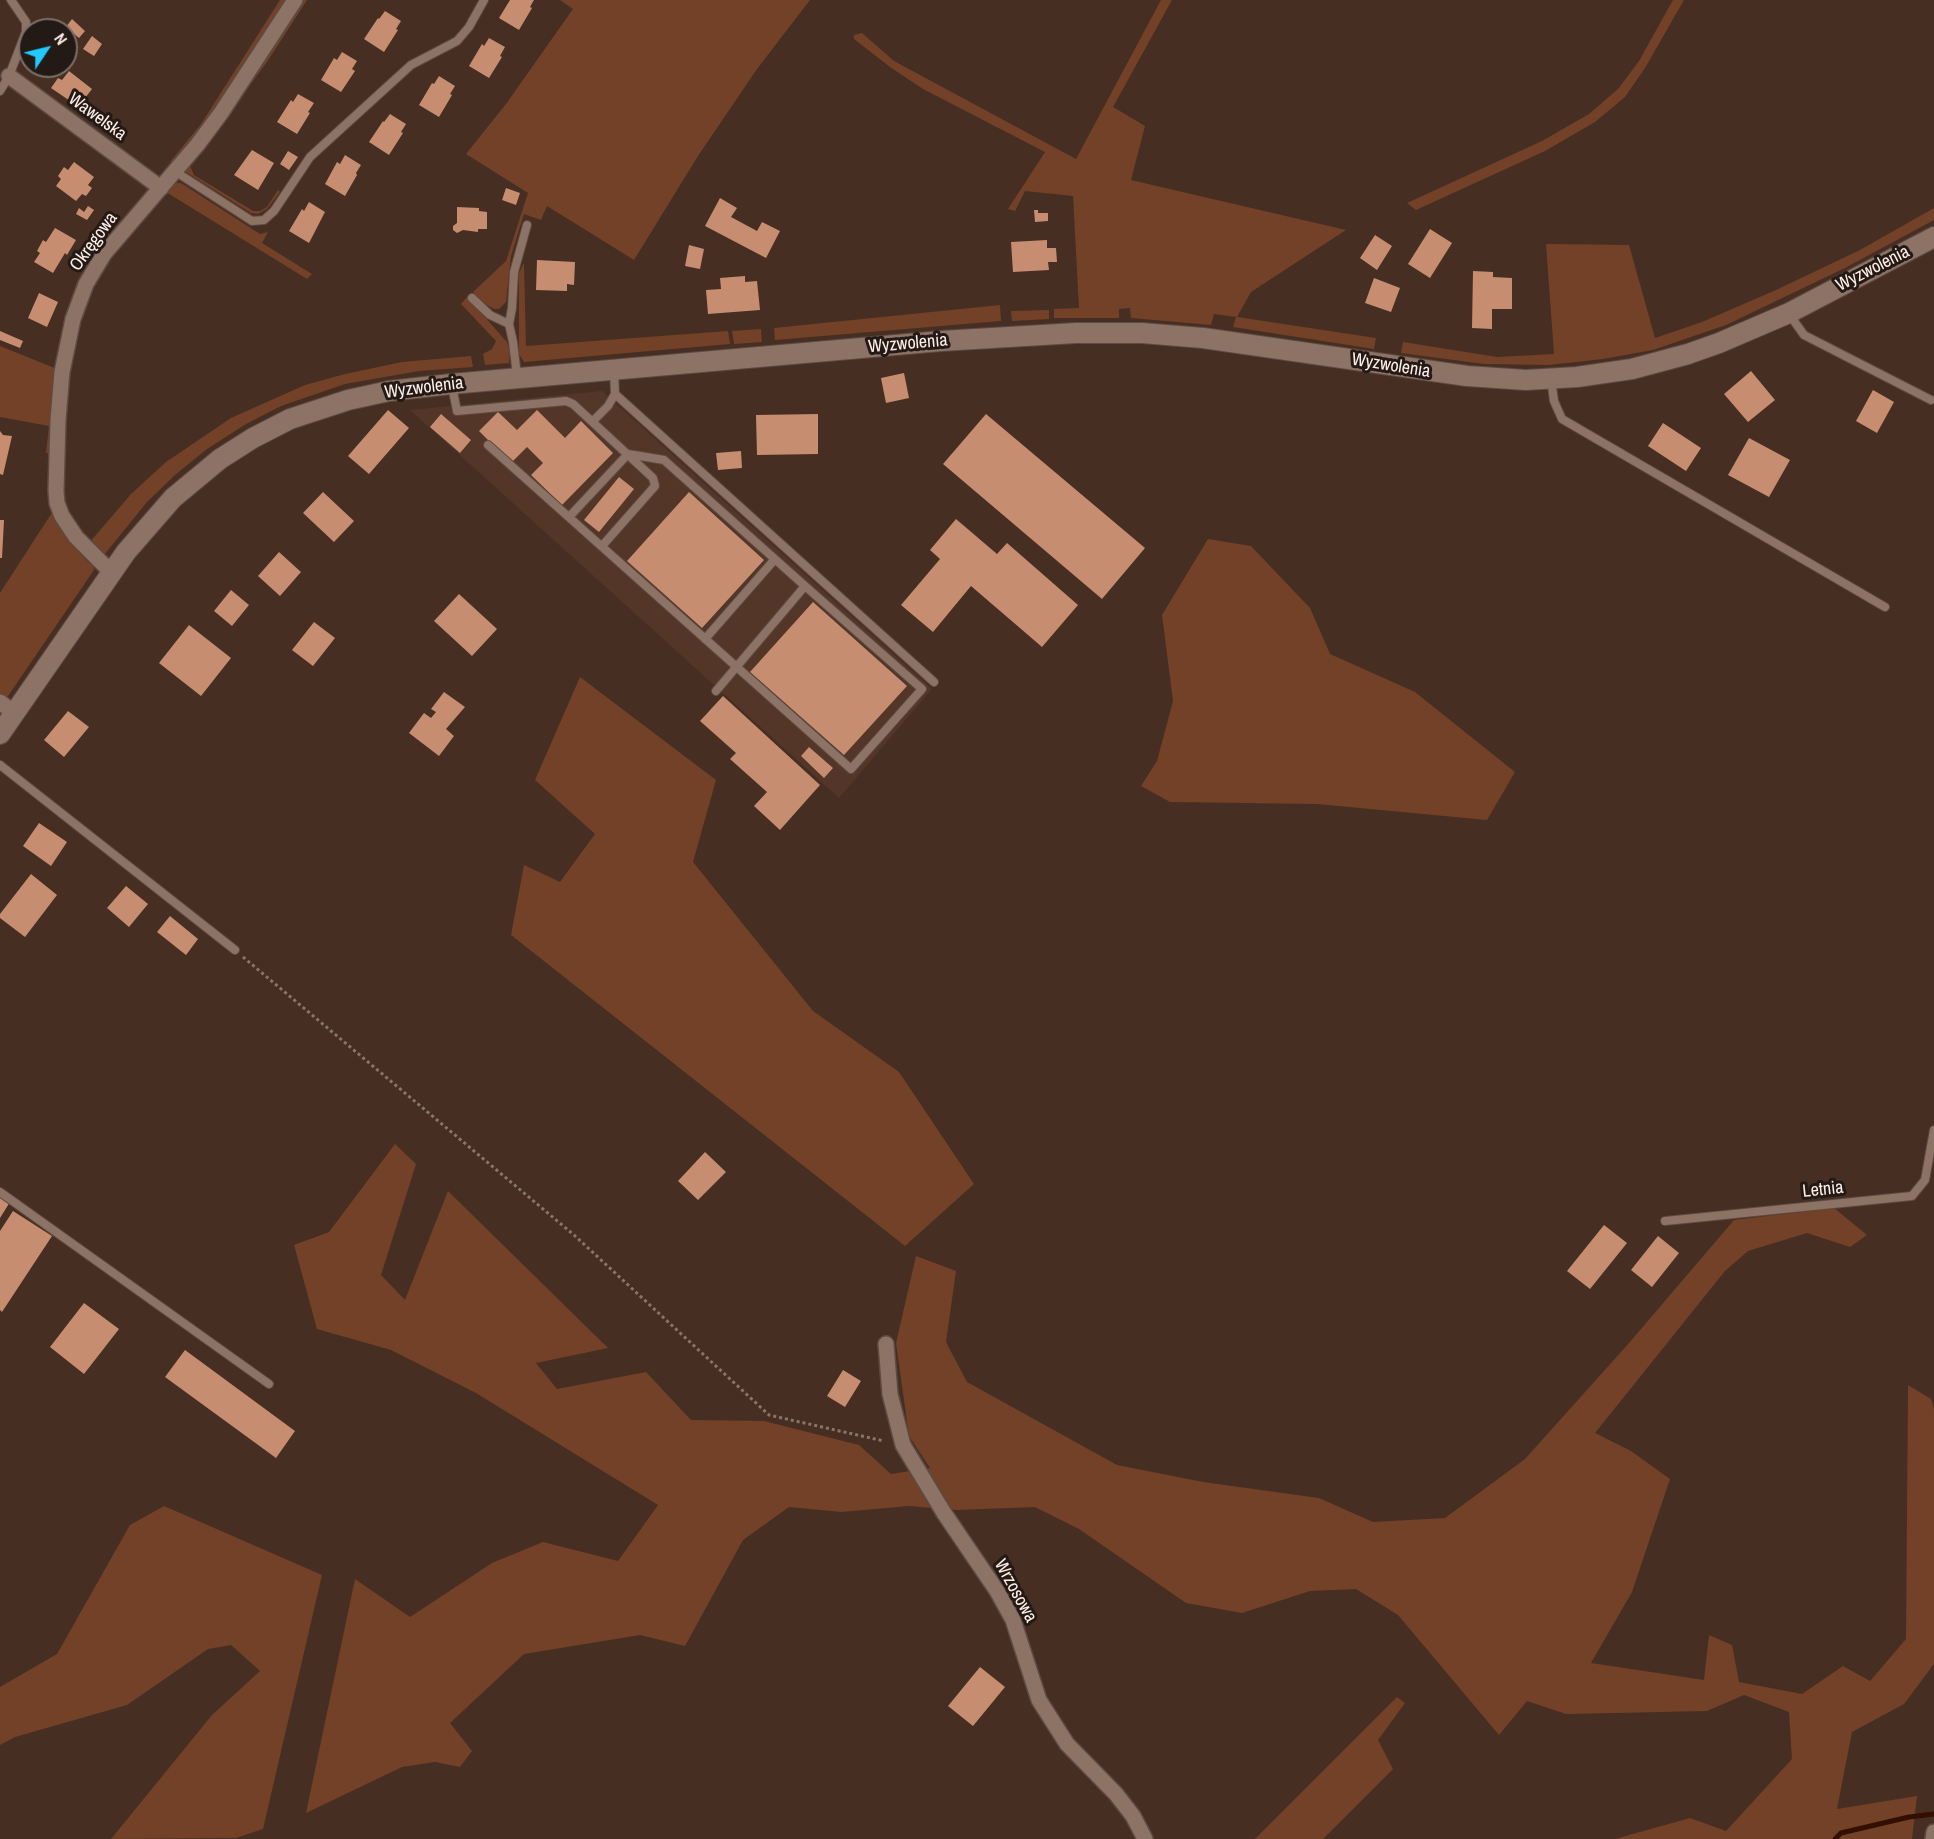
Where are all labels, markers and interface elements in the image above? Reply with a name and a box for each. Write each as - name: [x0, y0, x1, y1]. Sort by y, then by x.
- north arrow: [18, 18, 78, 78]
- text: N: [49, 29, 73, 49]
- street label: Wawelska: [64, 89, 130, 145]
- street label: Okręgowa: [65, 208, 123, 276]
- street label: Wyzwolenia: [1833, 241, 1913, 297]
- street label: Wyzwolenia: [867, 330, 949, 358]
- street label: Wyzwolenia: [1350, 349, 1432, 383]
- street label: Wyzwolenia: [383, 372, 465, 404]
- street label: Letnia: [1801, 1177, 1845, 1203]
- street label: Wrzosowa: [989, 1556, 1041, 1626]

